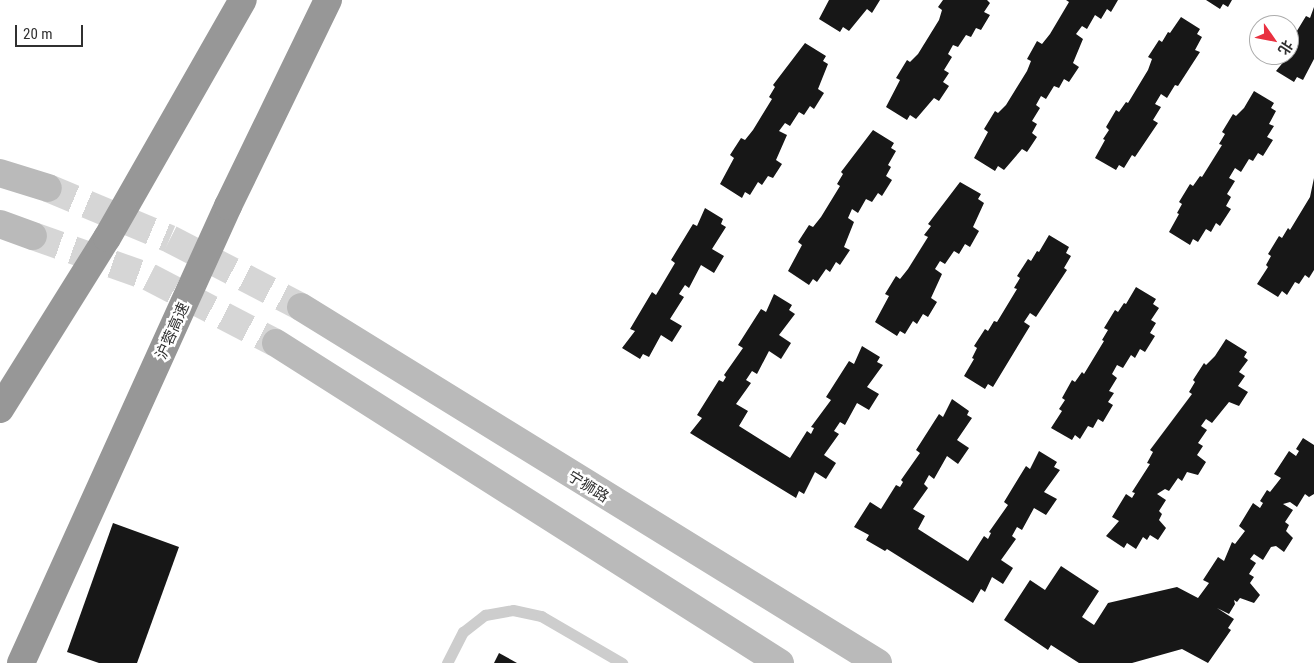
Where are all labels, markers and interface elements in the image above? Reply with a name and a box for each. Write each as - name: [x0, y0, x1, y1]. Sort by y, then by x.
- scale bar: [18, 15, 85, 47]
- north arrow: [1249, 15, 1299, 65]
- text: 20 m: [23, 25, 53, 43]
- text: 北: [1275, 37, 1296, 58]
- street label: 沪蓉高速: [153, 300, 193, 362]
- street label: 宁狮路: [564, 467, 612, 507]

